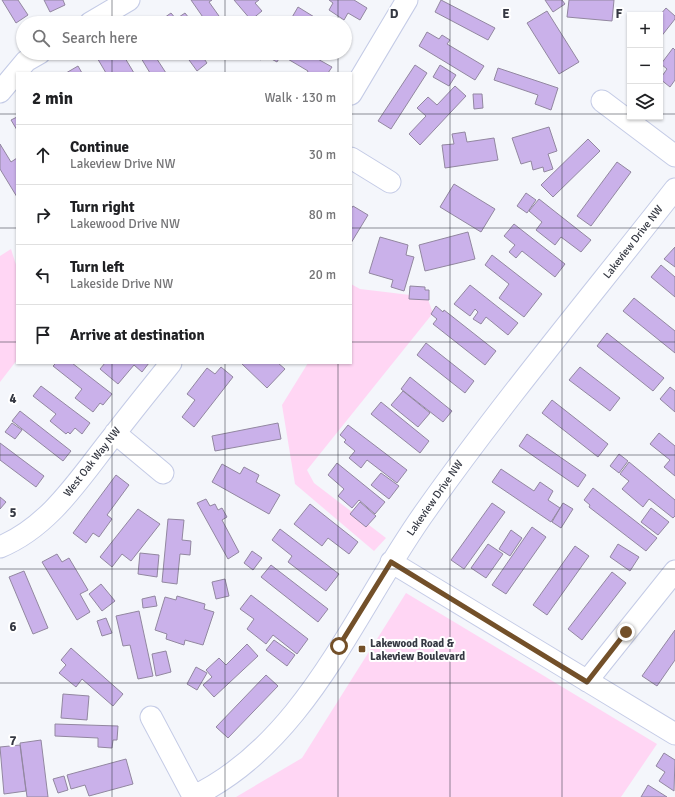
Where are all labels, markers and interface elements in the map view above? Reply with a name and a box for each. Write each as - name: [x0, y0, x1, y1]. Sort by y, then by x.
- text: D: [390, 6, 399, 22]
- text: E: [502, 6, 510, 22]
- text: F: [616, 6, 623, 22]
- map controls: [627, 12, 663, 120]
- button: +: [627, 12, 663, 48]
- search box: [16, 16, 352, 60]
- icon: search: [30, 27, 52, 49]
- text: Search here: [62, 29, 138, 47]
- button: −: [627, 48, 663, 84]
- button: layers: [627, 84, 663, 120]
- text: 2 min: [32, 88, 73, 109]
- text: Walk · 130 m: [265, 90, 336, 106]
- text: Continue: [70, 138, 129, 156]
- icon: ahead: [32, 144, 54, 166]
- text: 30 m: [309, 147, 336, 163]
- text: Lakeview Drive NW: [70, 156, 176, 172]
- text: Turn right: [70, 198, 135, 216]
- street label: Lakeview Drive NW: [600, 202, 666, 281]
- icon: right: [32, 204, 54, 226]
- text: 80 m: [309, 207, 336, 223]
- text: Lakewood Drive NW: [70, 216, 180, 232]
- text: Turn left: [70, 258, 124, 276]
- icon: left: [32, 264, 54, 286]
- text: 20 m: [309, 267, 336, 283]
- text: Lakeside Drive NW: [70, 276, 173, 292]
- icon: arrive: [32, 324, 54, 346]
- text: Arrive at destination: [70, 326, 205, 344]
- text: 4: [9, 391, 17, 407]
- street label: West Oak Way NW: [61, 424, 124, 499]
- street label: Lakeview Drive NW: [404, 457, 466, 538]
- text: 5: [9, 505, 17, 521]
- text: 6: [9, 619, 17, 635]
- route end: [617, 623, 635, 641]
- route start: [330, 637, 348, 655]
- place label: Lakewood Road & Lakeview Boulevard: [370, 637, 465, 663]
- marker: Lakewood Road & Lakeview Boulevard: [357, 644, 367, 654]
- text: 7: [9, 733, 17, 749]

